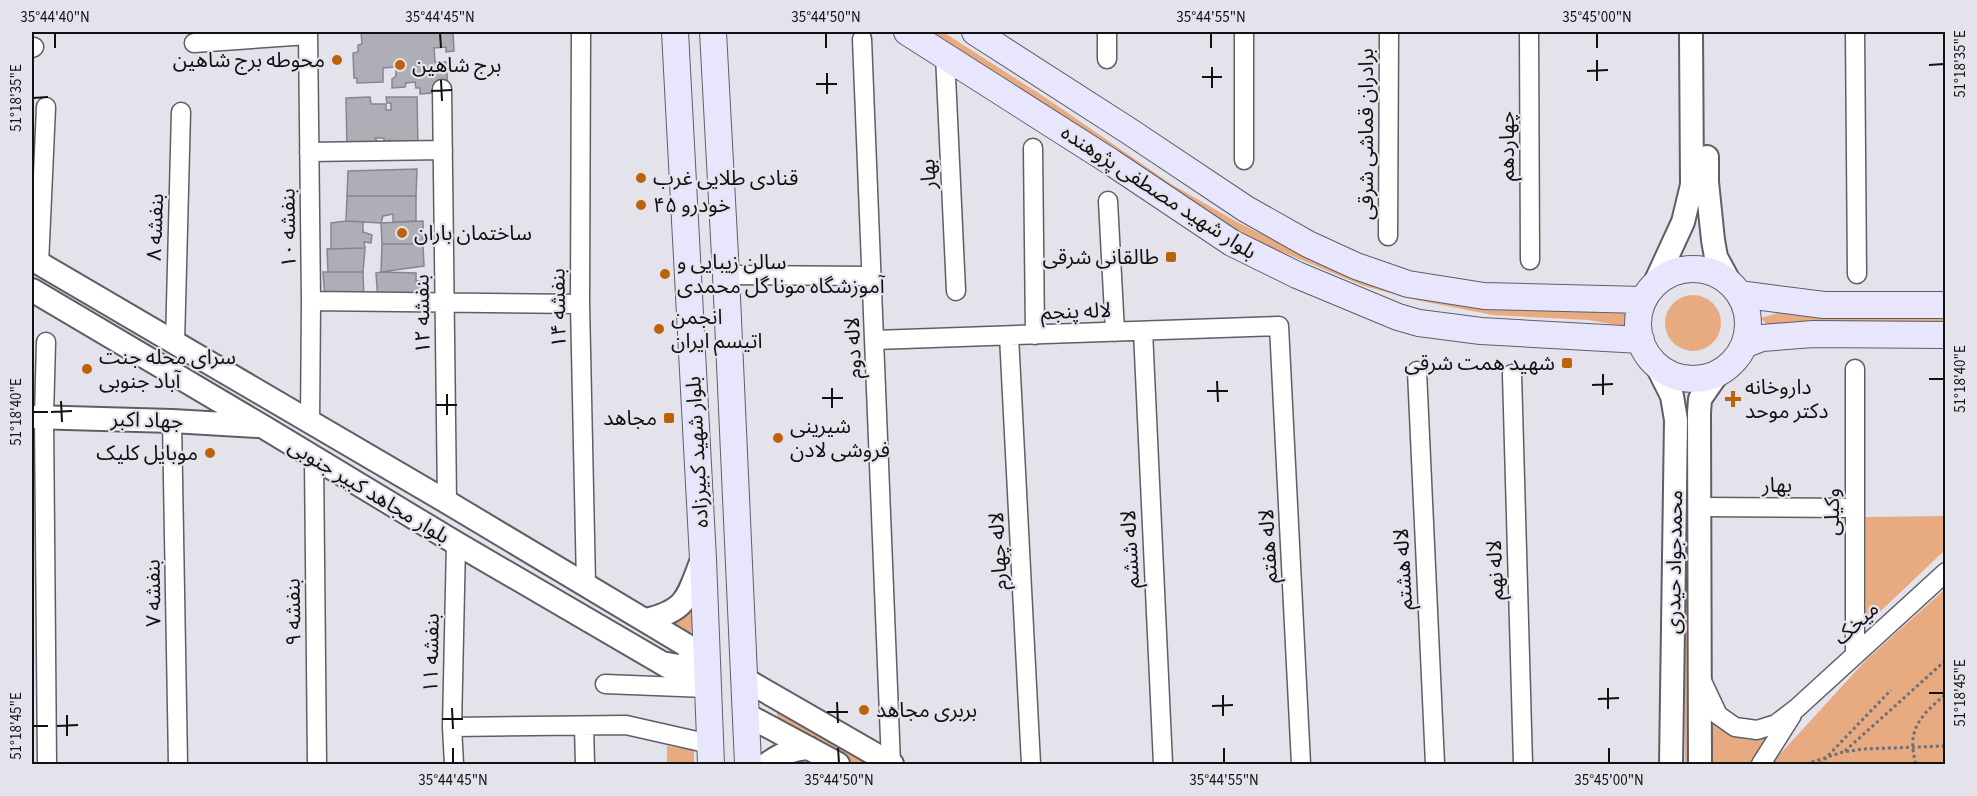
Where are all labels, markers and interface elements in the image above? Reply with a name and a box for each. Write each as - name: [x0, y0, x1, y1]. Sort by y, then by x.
- text: 35°44'40"N: [20, 7, 90, 28]
- text: 35°44'45"N: [405, 7, 475, 28]
- text: 35°44'50"N: [791, 7, 861, 28]
- text: 35°44'55"N: [1176, 7, 1246, 28]
- text: 35°45'00"N: [1562, 7, 1632, 28]
- text: 51°18'35"E: [1950, 30, 1971, 98]
- place label: محوطه برج شاهین: [173, 45, 325, 75]
- street label: برادران قماشی شرقی: [1351, 48, 1381, 220]
- place label: برج شاهین: [412, 50, 501, 80]
- marker: محوطه برج شاهین: [330, 53, 344, 67]
- marker: برج شاهین: [393, 58, 407, 72]
- text: 51°18'35"E: [6, 64, 27, 132]
- street label: چهاردهم: [1492, 111, 1522, 181]
- street label: بلوار شهید مصطفی پژوهنده: [1055, 117, 1263, 267]
- street label: بهار: [912, 158, 944, 191]
- place label: قنادی طلایی غرب: [653, 163, 798, 193]
- marker: قنادی طلایی غرب: [634, 171, 648, 185]
- street label: بنفشه ۱۰: [272, 188, 304, 268]
- place label: خودرو ۴۵: [653, 190, 731, 220]
- street label: بنفشه ۸: [139, 193, 171, 261]
- marker: خودرو ۴۵: [634, 198, 648, 212]
- place label: ساختمان باران: [414, 218, 532, 248]
- marker: ساختمان باران: [395, 226, 409, 240]
- place label: طالقانی شرقی: [1042, 242, 1159, 272]
- place label: سالن زیبایی و آموزشگاه مونا گل محمدی: [677, 247, 886, 301]
- marker: طالقانی شرقی: [1164, 250, 1178, 264]
- marker: سالن زیبایی و آموزشگاه مونا گل محمدی: [658, 267, 672, 281]
- street label: بنفشه ۱۴: [542, 268, 574, 348]
- street label: بنفشه ۱۲: [406, 274, 438, 354]
- street label: لاله پنجم: [1040, 295, 1112, 327]
- place label: انجمن اتیسم ایران: [671, 302, 762, 356]
- street label: لاله دوم: [837, 317, 870, 379]
- marker: انجمن اتیسم ایران: [652, 322, 666, 336]
- place label: سرای محله جنت آباد جنوبی: [99, 342, 236, 396]
- text: 51°18'40"E: [1950, 345, 1971, 413]
- place label: شهید همت شرقی: [1404, 348, 1555, 378]
- marker: شهید همت شرقی: [1560, 356, 1574, 370]
- marker: سرای محله جنت آباد جنوبی: [80, 362, 94, 376]
- place label: داروخانه دکتر موحد: [1745, 372, 1829, 426]
- street label: بلوار شهید کبیرزاده: [678, 375, 716, 529]
- text: 51°18'40"E: [6, 378, 27, 446]
- marker: داروخانه دکتر موحد: [1726, 392, 1740, 406]
- place label: مجاهد: [603, 403, 657, 433]
- street label: جهاد اکبر: [109, 404, 184, 436]
- marker: مجاهد: [662, 411, 676, 425]
- place label: شیرینی فروشی لادن: [790, 411, 890, 465]
- street label: بلوار مجاهد کبیر جنوبی: [283, 431, 455, 551]
- marker: شیرینی فروشی لادن: [771, 431, 785, 445]
- place label: موبایل کلیک: [96, 438, 198, 468]
- marker: موبایل کلیک: [203, 446, 217, 460]
- street label: بهار: [1761, 470, 1792, 500]
- street label: وکیلی: [1817, 488, 1847, 536]
- street label: محمدجواد حیدری: [1658, 490, 1690, 634]
- street label: لاله هفتم: [1251, 508, 1285, 584]
- street label: لاله ششم: [1113, 509, 1147, 589]
- street label: لاله چهارم: [981, 511, 1016, 591]
- street label: لاله هشتم: [1386, 527, 1420, 611]
- street label: لاله نهم: [1479, 539, 1511, 601]
- street label: بنفشه ۷: [137, 559, 169, 627]
- street label: بنفشه ۹: [277, 578, 309, 646]
- street label: میخک: [1826, 594, 1886, 652]
- street label: بنفشه ۱۱: [415, 613, 447, 693]
- text: 51°18'45"E: [1950, 659, 1971, 727]
- text: 51°18'45"E: [6, 692, 27, 760]
- place label: بربری مجاهد: [876, 695, 977, 725]
- marker: بربری مجاهد: [857, 703, 871, 717]
- text: 35°44'45"N: [418, 770, 488, 791]
- text: 35°44'50"N: [804, 770, 874, 791]
- text: 35°44'55"N: [1189, 770, 1259, 791]
- text: 35°45'00"N: [1574, 770, 1644, 791]

